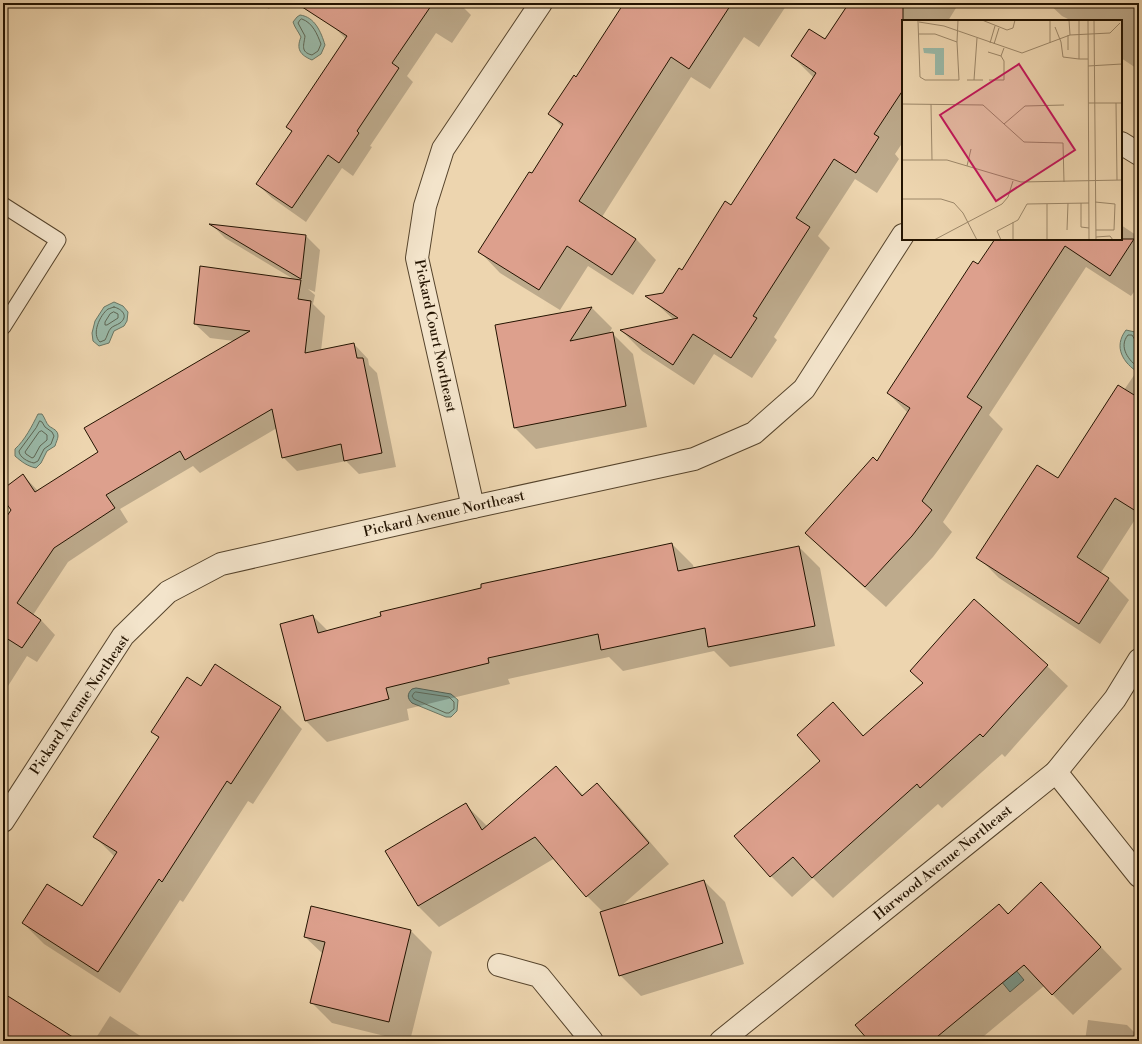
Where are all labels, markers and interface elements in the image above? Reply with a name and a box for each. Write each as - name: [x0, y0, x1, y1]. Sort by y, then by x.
- inset map: [902, 20, 1122, 240]
- street label: Pickard Court Northeast: [410, 258, 460, 414]
- street label: Pickard Avenue Northeast: [361, 487, 527, 541]
- street label: Pickard Avenue Northeast: [26, 631, 134, 779]
- street label: Harwood Avenue Northeast: [870, 801, 1016, 925]

